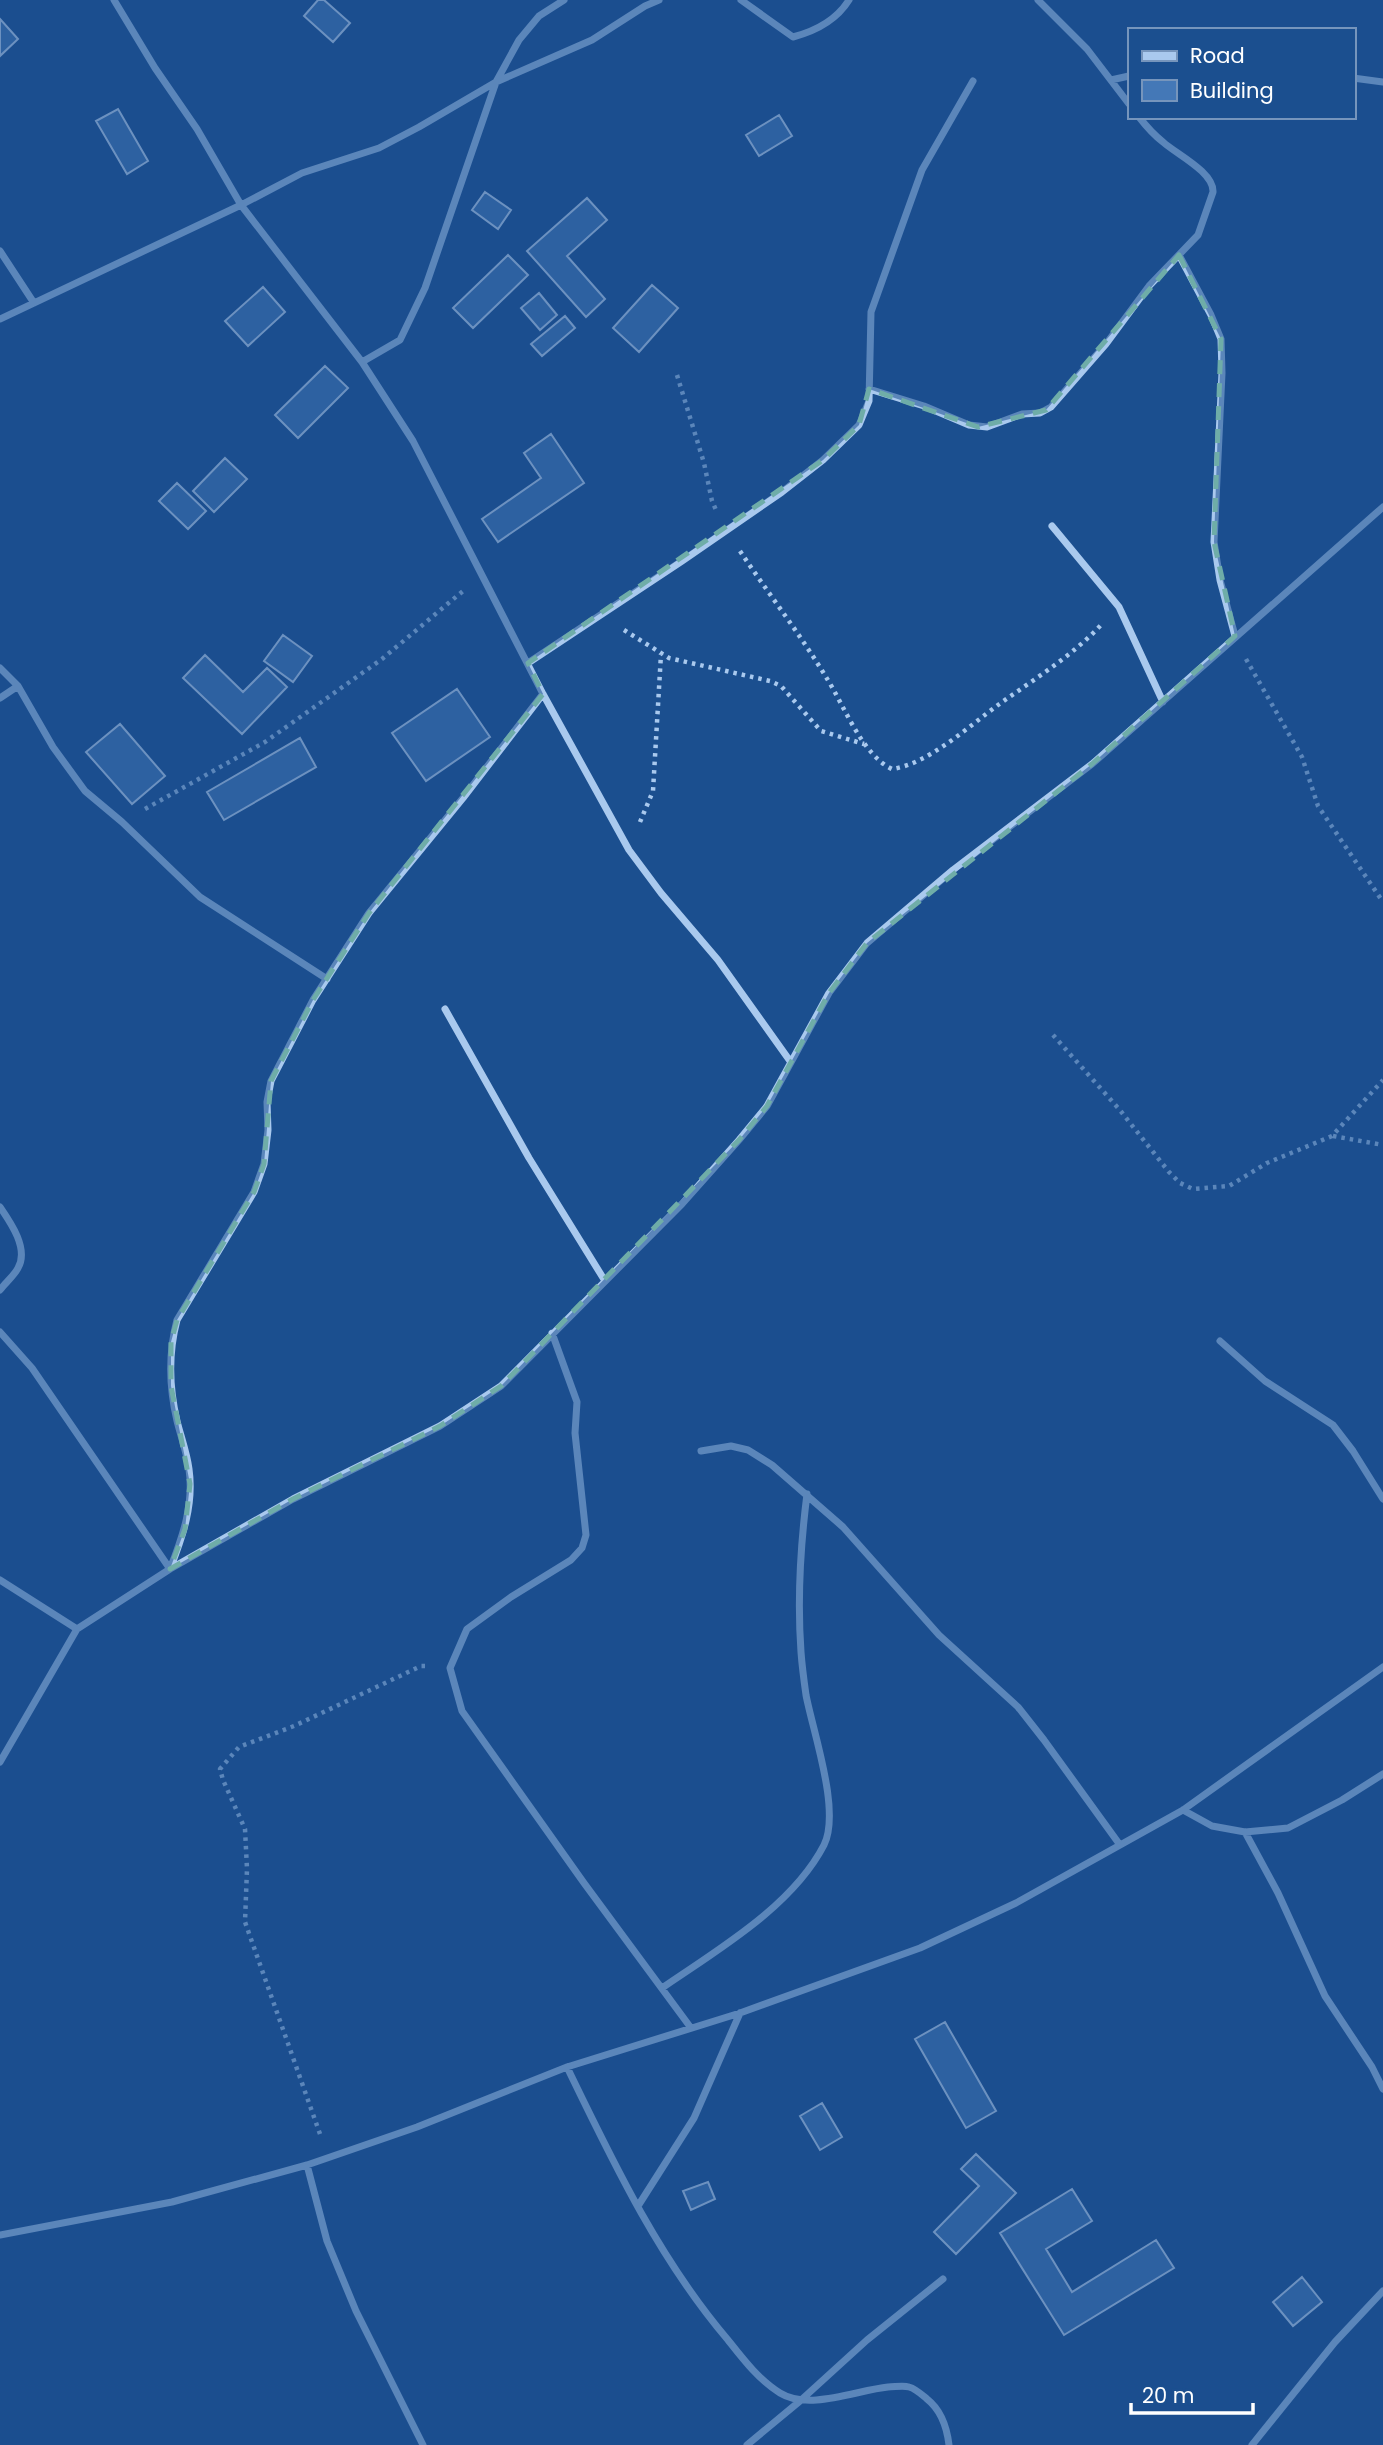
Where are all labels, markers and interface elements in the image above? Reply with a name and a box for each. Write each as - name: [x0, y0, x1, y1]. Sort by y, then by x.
- legend: [1128, 28, 1355, 119]
- text: Road: [1190, 41, 1245, 70]
- text: Building: [1190, 76, 1274, 105]
- scale bar: [1131, 2372, 1254, 2416]
- text: 20 m: [1142, 2381, 1195, 2410]

